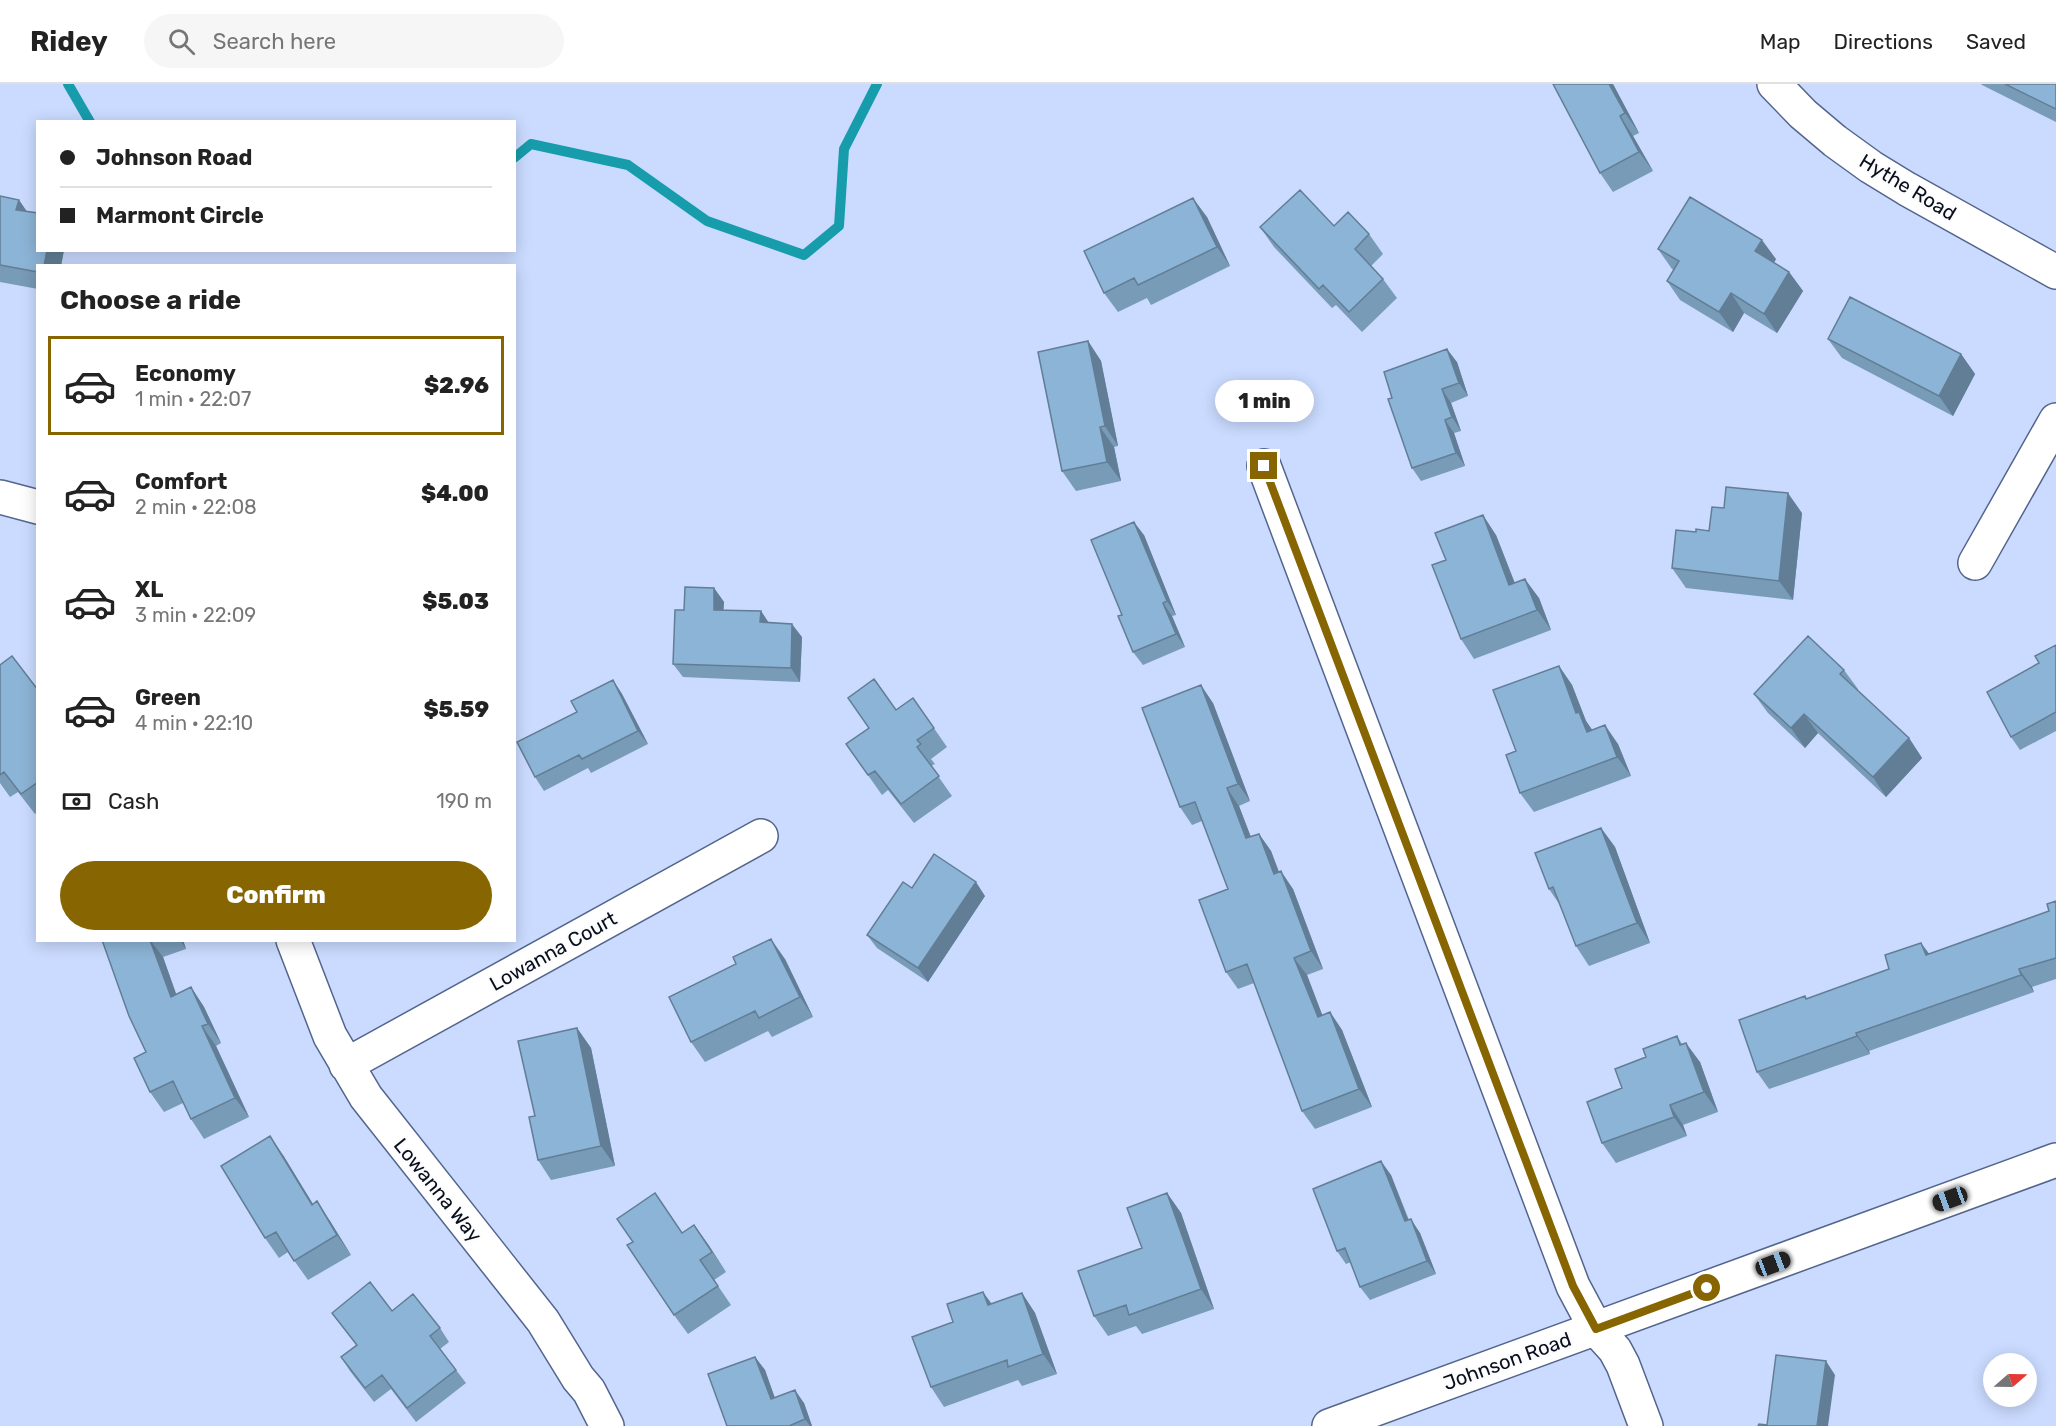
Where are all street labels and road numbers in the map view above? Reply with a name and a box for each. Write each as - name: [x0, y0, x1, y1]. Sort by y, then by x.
- street label: Hythe Road: [1855, 149, 1961, 225]
- street label: Lowanna Court: [485, 906, 621, 996]
- street label: Lowanna Way: [389, 1133, 487, 1247]
- street label: Johnson Road: [1440, 1327, 1574, 1395]

